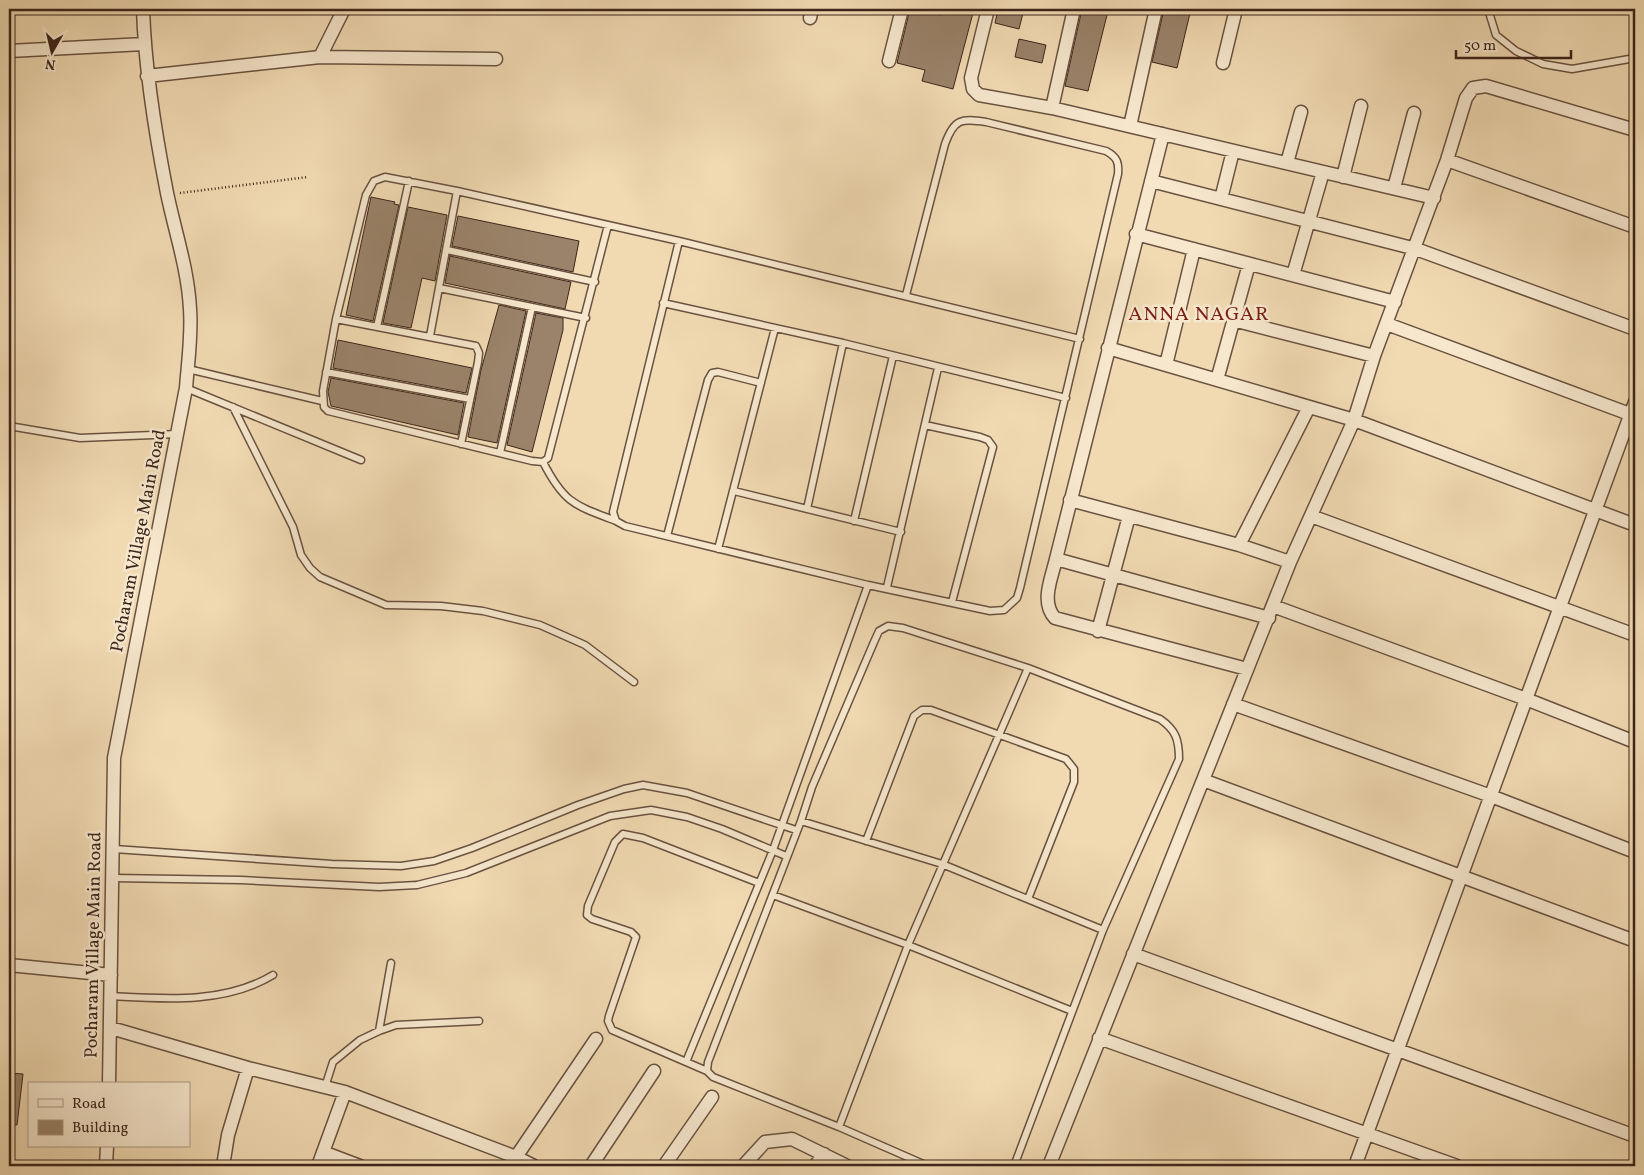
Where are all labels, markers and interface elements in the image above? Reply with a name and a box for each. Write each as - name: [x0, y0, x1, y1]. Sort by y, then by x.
- north arrow: [28, 28, 78, 78]
- scale bar: [1456, 28, 1572, 60]
- text: 50 m: [1464, 36, 1496, 57]
- text: N: [44, 53, 57, 74]
- district label: ANNA NAGAR: [1128, 301, 1270, 329]
- street label: Pocharam Village Main Road: [105, 427, 173, 655]
- street label: Pocharam Village Main Road: [80, 832, 108, 1058]
- legend: [28, 1082, 190, 1148]
- text: Road: [72, 1094, 106, 1115]
- text: Building: [72, 1118, 129, 1139]

